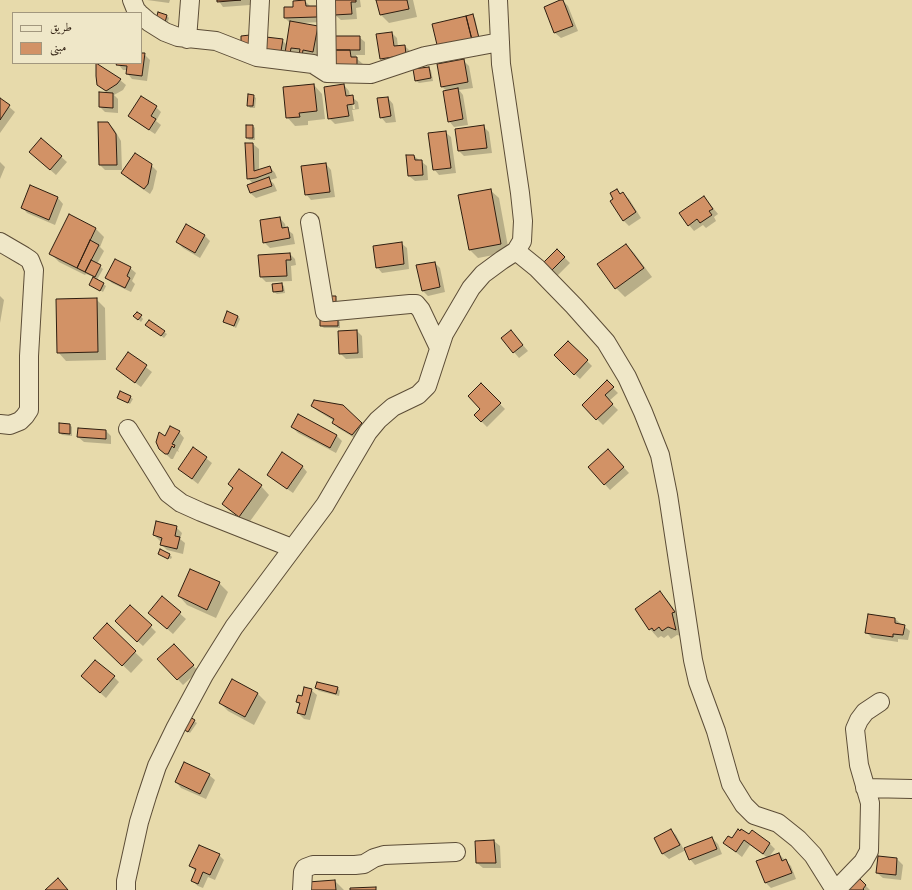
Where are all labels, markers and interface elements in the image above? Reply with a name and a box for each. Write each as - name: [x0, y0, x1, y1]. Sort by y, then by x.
- legend: [12, 12, 142, 64]
- text: طريق: [50, 20, 72, 35]
- text: مبنى: [50, 40, 66, 55]

